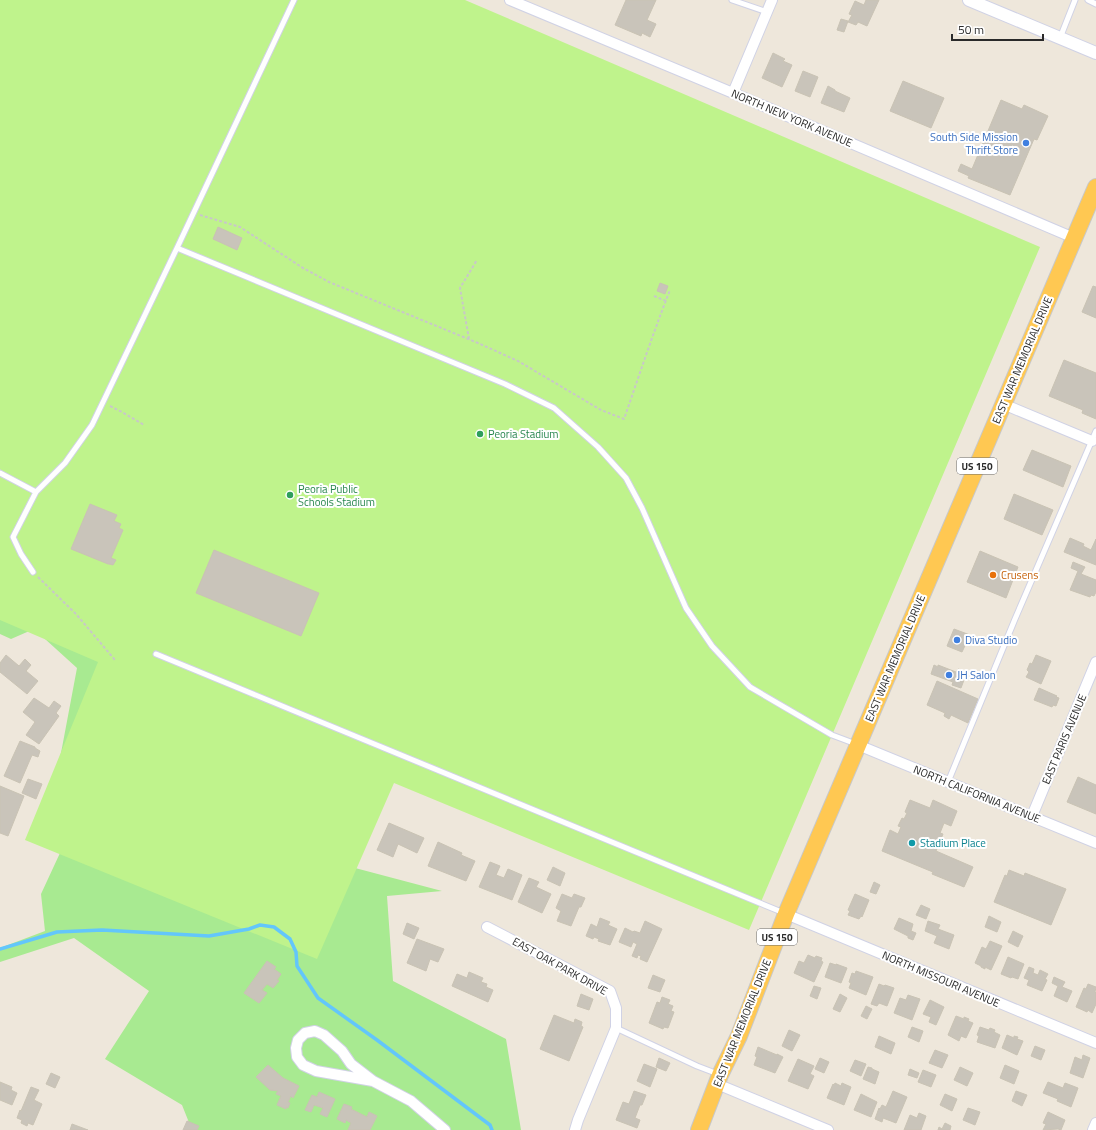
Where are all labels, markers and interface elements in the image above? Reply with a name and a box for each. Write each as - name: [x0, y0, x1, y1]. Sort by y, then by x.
- scale bar: [952, 16, 1043, 42]
- text: 50 m: [958, 20, 984, 39]
- street label: NORTH NEW YORK AVENUE: [729, 85, 855, 151]
- place label: South Side Mission Thrift Store: [930, 129, 1018, 158]
- marker: South Side Mission Thrift Store: [1021, 138, 1031, 148]
- street label: EAST WAR MEMORIAL DRIVE: [988, 294, 1056, 426]
- place label: Peoria Stadium: [488, 426, 559, 442]
- marker: Peoria Stadium: [475, 429, 485, 439]
- road number: US 150: [957, 458, 997, 474]
- place label: Peoria Public Schools Stadium: [298, 481, 375, 510]
- marker: Peoria Public Schools Stadium: [285, 490, 295, 500]
- place label: Crusens: [1001, 567, 1038, 583]
- marker: Crusens: [988, 570, 998, 580]
- street label: EAST WAR MEMORIAL DRIVE: [861, 592, 929, 724]
- place label: Diva Studio: [965, 632, 1017, 648]
- marker: Diva Studio: [952, 635, 962, 645]
- place label: JH Salon: [957, 667, 996, 683]
- marker: JH Salon: [944, 670, 954, 680]
- street label: EAST PARIS AVENUE: [1038, 691, 1090, 787]
- street label: NORTH CALIFORNIA AVENUE: [911, 761, 1043, 827]
- place label: Stadium Place: [920, 835, 986, 851]
- marker: Stadium Place: [907, 838, 917, 848]
- road number: US 150: [757, 929, 797, 945]
- street label: EAST OAK PARK DRIVE: [510, 933, 610, 999]
- street label: NORTH MISSOURI AVENUE: [880, 947, 1002, 1011]
- street label: EAST WAR MEMORIAL DRIVE: [709, 957, 775, 1089]

